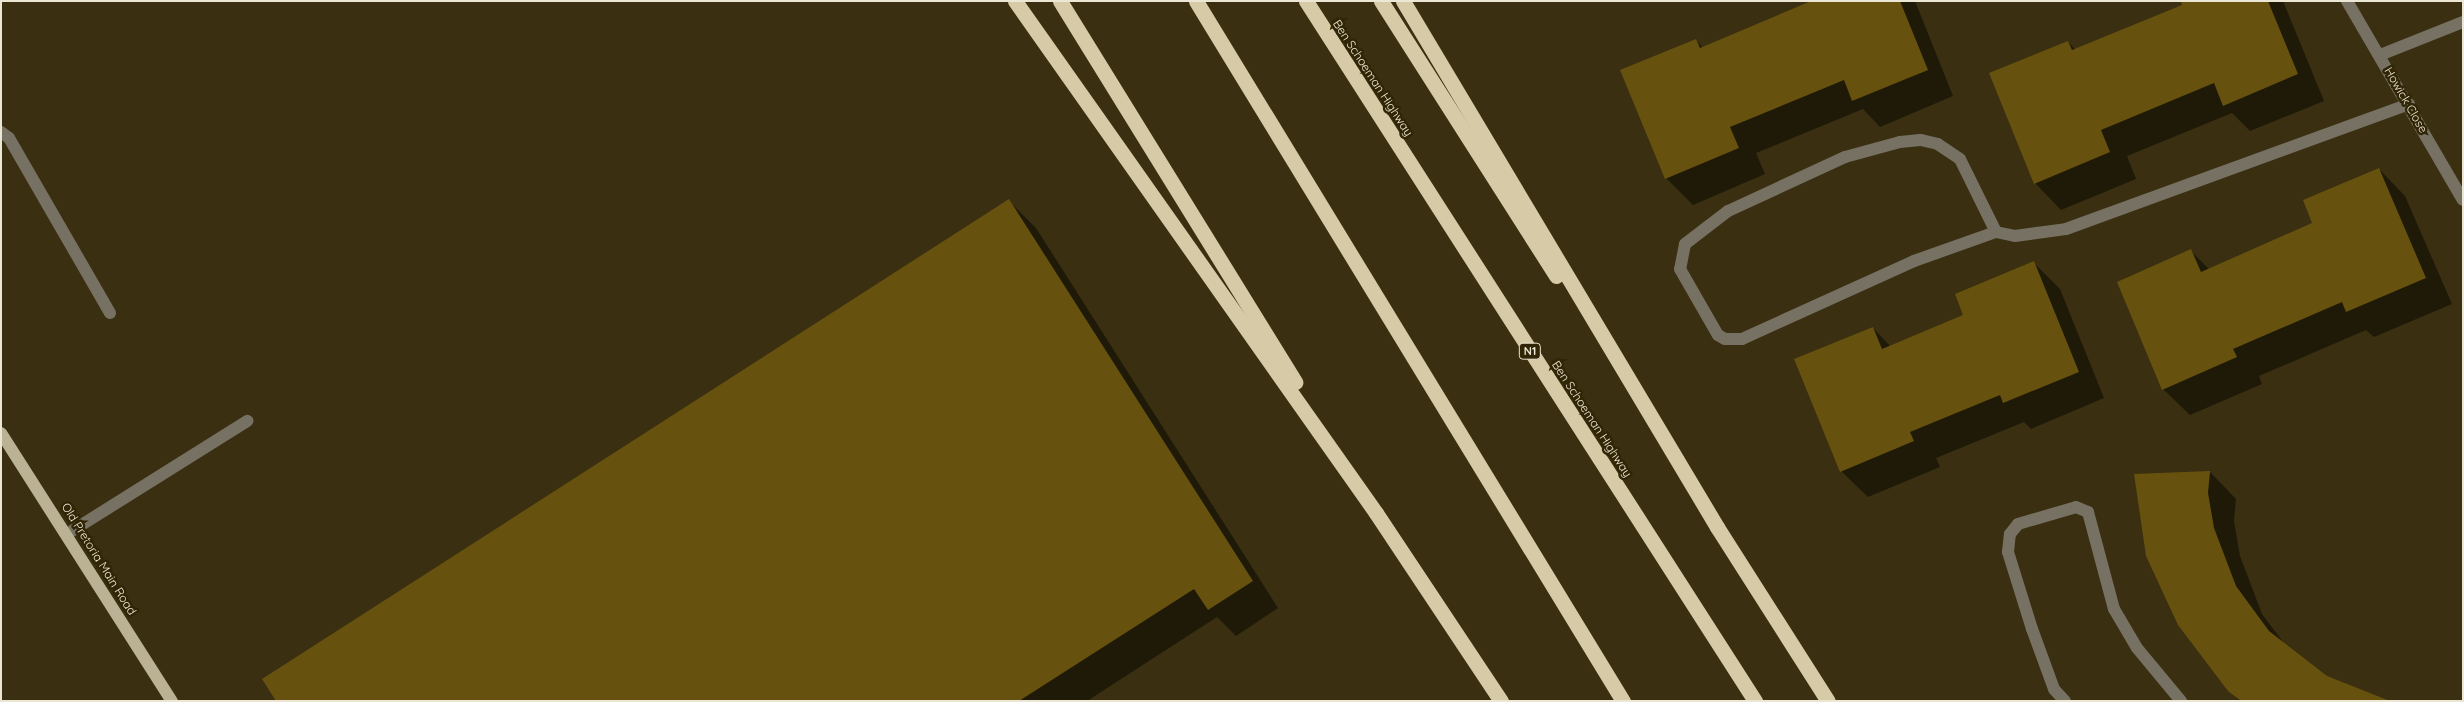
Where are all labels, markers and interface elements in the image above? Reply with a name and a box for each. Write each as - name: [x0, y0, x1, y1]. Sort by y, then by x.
- street label: Ben Schoeman Highway: [1330, 17, 1416, 139]
- street label: Howick Close: [2381, 65, 2431, 135]
- road number: N1: [1519, 342, 1541, 360]
- street label: Ben Schoeman Highway: [1549, 358, 1635, 480]
- street label: Old Pretoria Main Road: [59, 500, 139, 618]

